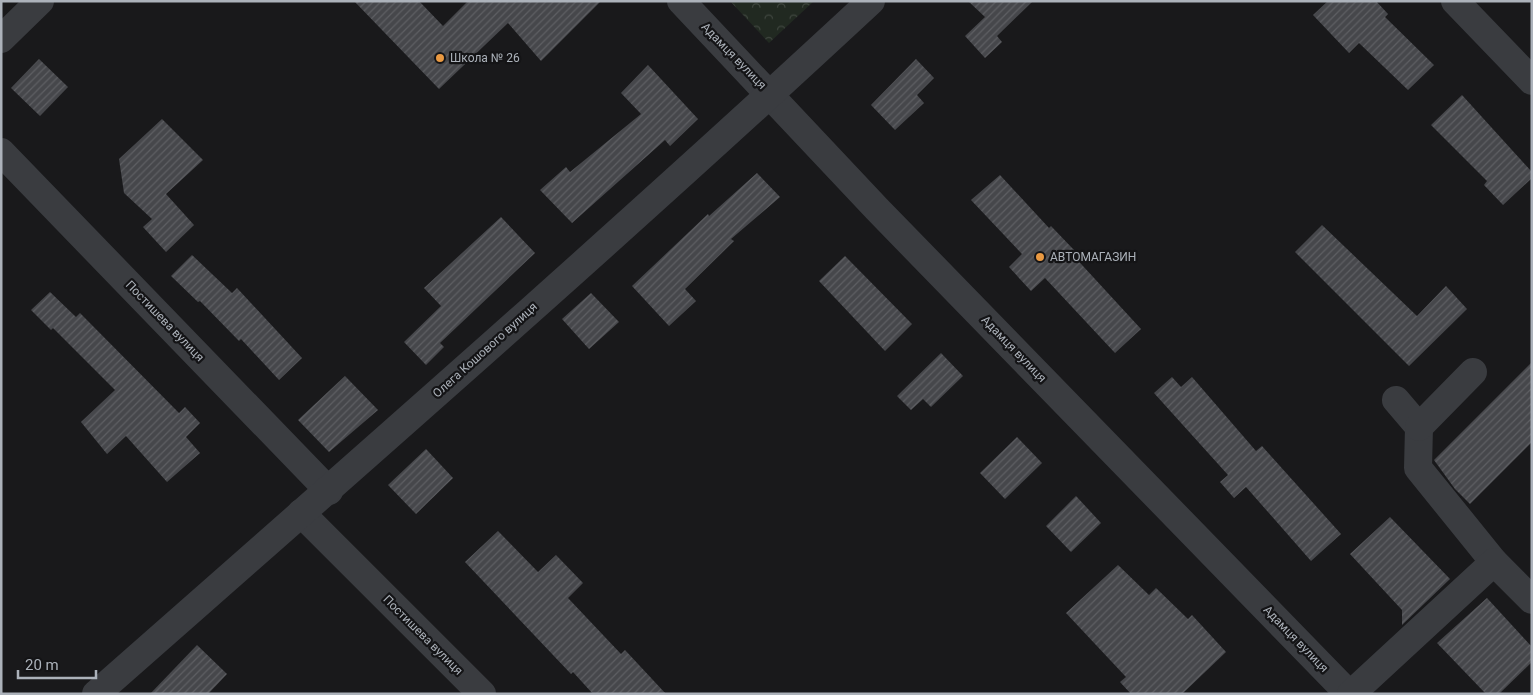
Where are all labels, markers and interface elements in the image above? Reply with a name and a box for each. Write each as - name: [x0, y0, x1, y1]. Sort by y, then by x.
- street label: Адамця вулиця: [699, 20, 769, 92]
- place label: Школа № 26: [450, 51, 520, 65]
- marker: Школа № 26: [434, 52, 446, 64]
- place label: АВТОМАГАЗИН: [1050, 250, 1136, 264]
- marker: АВТОМАГАЗИН: [1034, 251, 1046, 263]
- street label: Постишева вулиця: [123, 278, 207, 364]
- street label: Олега Кошового вулиця: [430, 300, 540, 400]
- street label: Адамця вулиця: [979, 313, 1049, 385]
- street label: Постишева вулиця: [380, 592, 466, 678]
- street label: Адамця вулиця: [1261, 603, 1331, 675]
- scale bar: [18, 648, 95, 680]
- text: 20 m: [25, 656, 59, 674]

